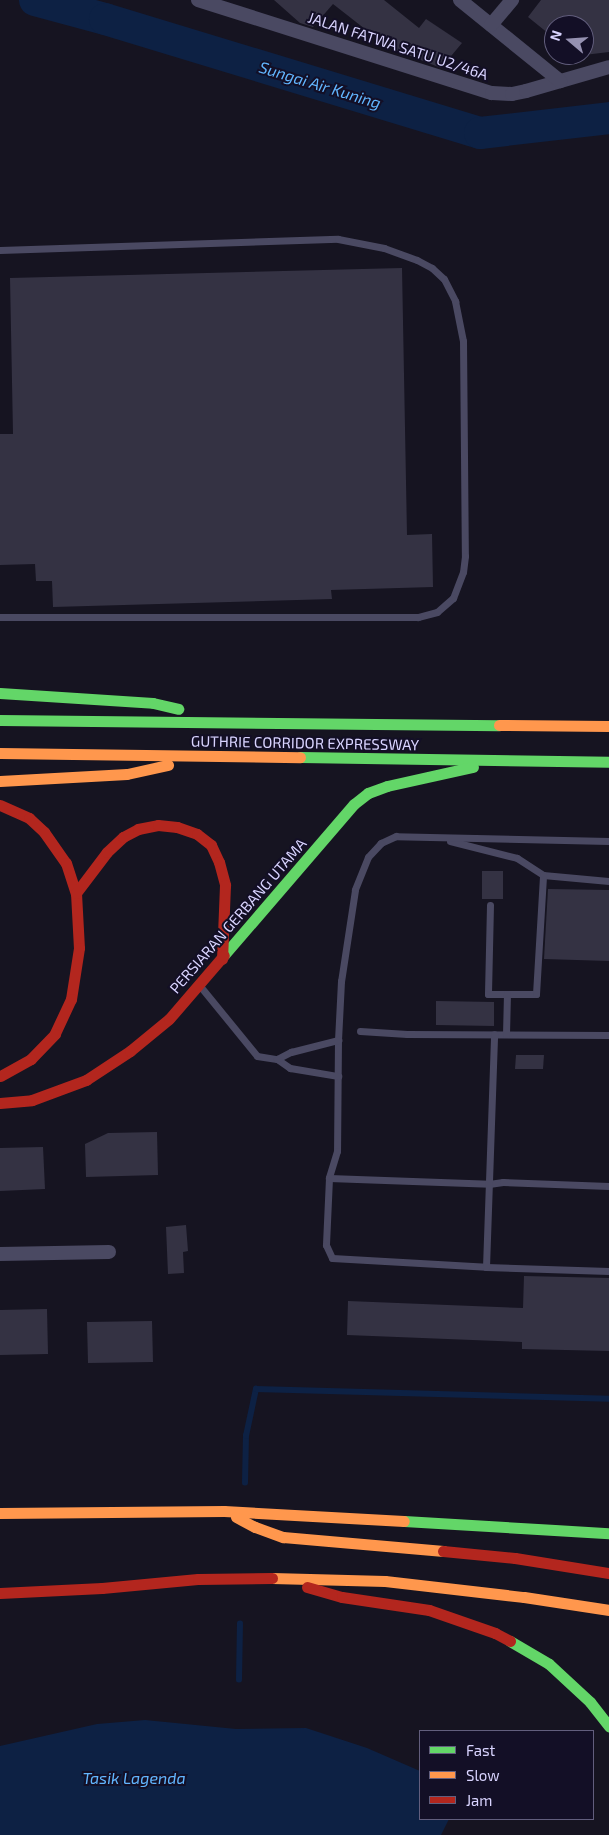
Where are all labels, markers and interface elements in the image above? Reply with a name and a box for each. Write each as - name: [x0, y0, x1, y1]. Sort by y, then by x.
- street label: JALAN FATWA SATU U2/46A: [306, 8, 490, 84]
- north arrow: [544, 15, 594, 65]
- text: N: [546, 28, 565, 43]
- water label: Sungai Air Kuning: [256, 57, 384, 113]
- street label: GUTHRIE CORRIDOR EXPRESSWAY: [191, 732, 419, 754]
- street label: PERSIARAN GERBANG UTAMA: [166, 835, 310, 997]
- legend: [419, 1730, 594, 1820]
- text: Fast: [466, 1741, 495, 1759]
- text: Slow: [466, 1766, 500, 1784]
- water label: Tasik Lagenda: [82, 1768, 186, 1788]
- text: Jam: [466, 1791, 492, 1809]

